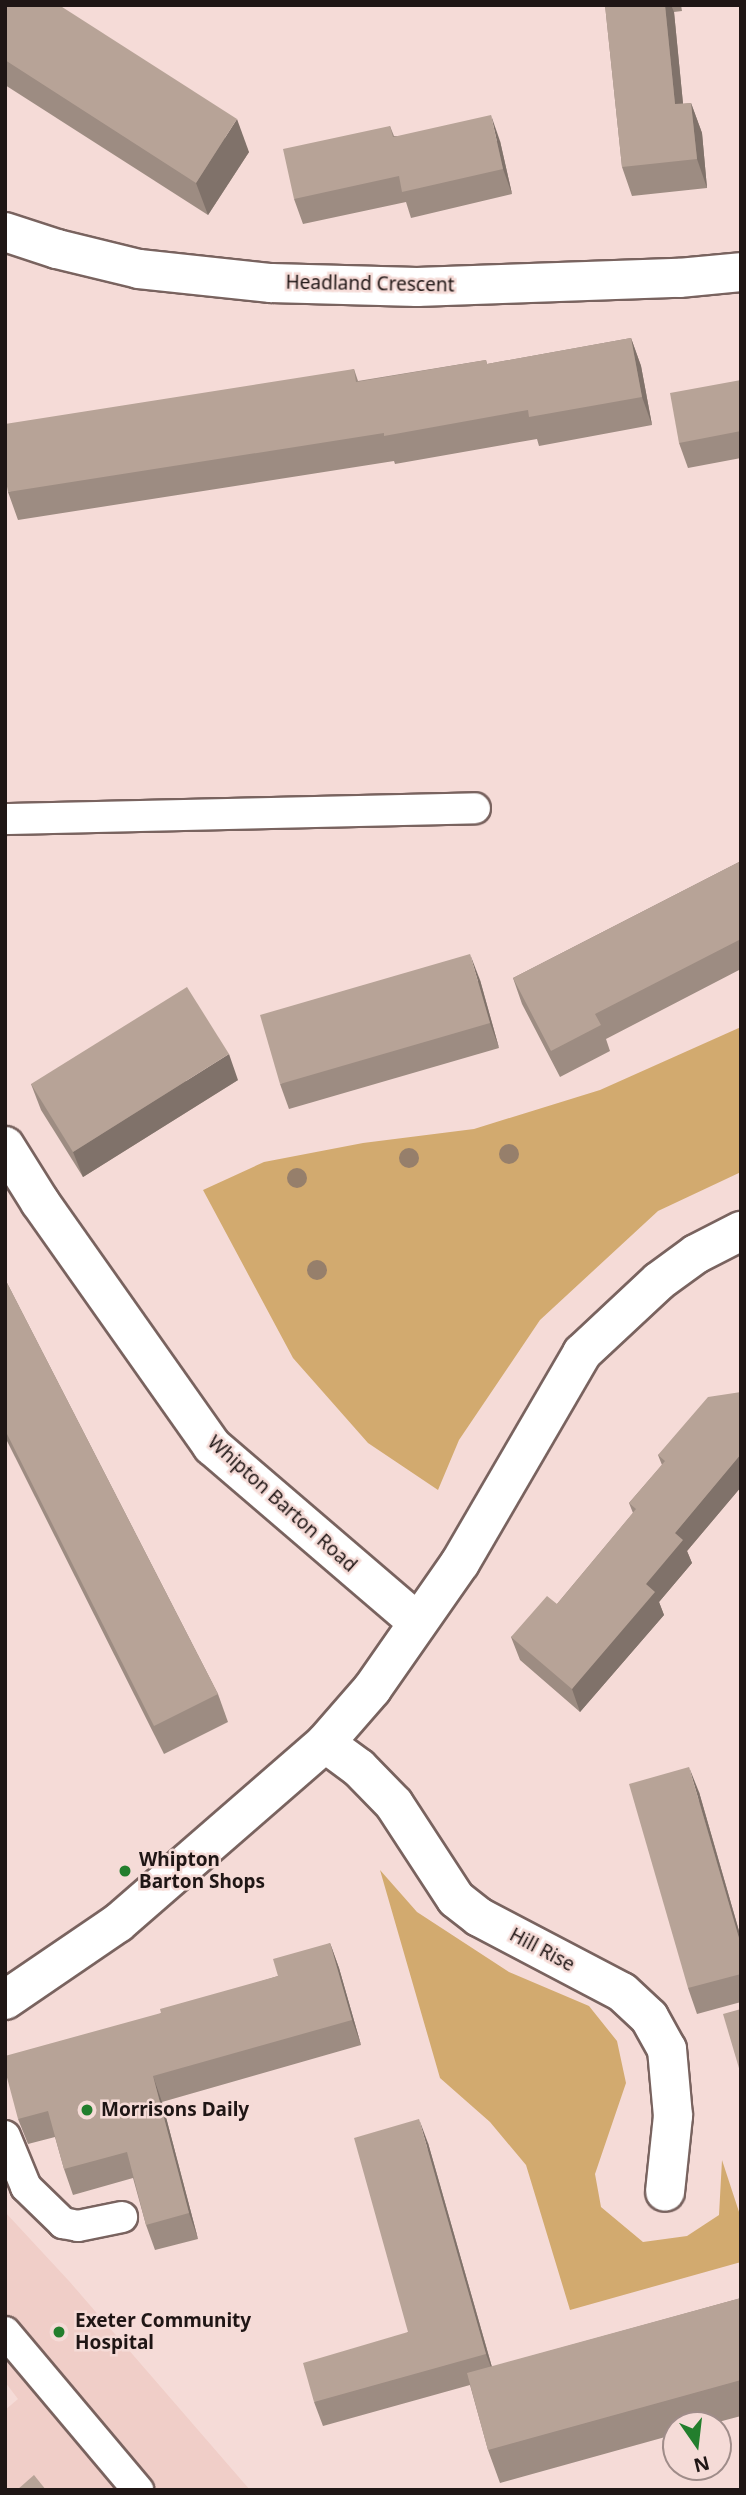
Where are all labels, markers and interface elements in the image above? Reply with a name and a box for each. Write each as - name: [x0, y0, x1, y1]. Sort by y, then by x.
- street label: Headland Crescent: [285, 271, 455, 297]
- street label: Whipton Barton Road: [203, 1431, 361, 1577]
- place label: Whipton Barton Shops: [139, 1849, 265, 1893]
- marker: Whipton Barton Shops: [117, 1863, 133, 1879]
- street label: Hill Rise: [506, 1923, 578, 1977]
- place label: Morrisons Daily: [101, 2099, 249, 2121]
- marker: Morrisons Daily: [79, 2102, 95, 2118]
- place label: Exeter Community Hospital: [75, 2310, 251, 2354]
- marker: Exeter Community Hospital: [49, 2322, 69, 2342]
- north arrow: [662, 2411, 732, 2481]
- text: N: [691, 2450, 712, 2479]

